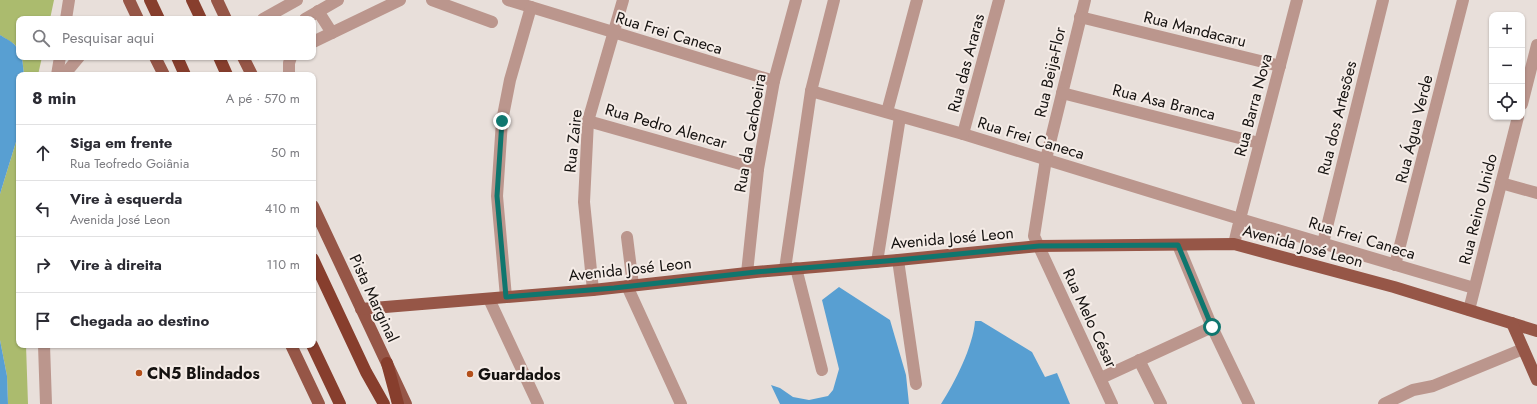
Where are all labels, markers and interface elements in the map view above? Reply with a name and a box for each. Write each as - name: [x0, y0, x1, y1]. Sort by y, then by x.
- street label: Rua Mandacaru: [1141, 5, 1249, 53]
- street label: Rua Frei Caneca: [613, 6, 725, 60]
- street label: Rua das Araras: [942, 11, 990, 115]
- map controls: [1489, 12, 1525, 120]
- button: +: [1489, 12, 1525, 48]
- search box: [16, 16, 316, 60]
- street label: Rua Beija-Flor: [1028, 24, 1072, 119]
- icon: search: [30, 27, 52, 49]
- text: Pesquisar aqui: [62, 27, 154, 49]
- button: −: [1489, 48, 1525, 84]
- street label: Rua Barra Nova: [1228, 51, 1278, 159]
- street label: Rua dos Artesões: [1312, 58, 1362, 178]
- street label: Rua da Cachoeira: [728, 72, 772, 194]
- street label: Rua Água Verde: [1389, 72, 1439, 186]
- street label: Rua Asa Branca: [1110, 78, 1218, 126]
- button: locate: [1489, 84, 1525, 120]
- text: 8 min: [32, 86, 76, 110]
- text: A pé · 570 m: [226, 89, 300, 108]
- street label: Rua Pedro Alencar: [602, 98, 730, 155]
- street label: Rua Zaire: [558, 108, 588, 174]
- street label: Rua Frei Caneca: [975, 111, 1087, 165]
- route end: [493, 112, 511, 130]
- text: Siga em frente: [70, 132, 172, 154]
- icon: ahead: [32, 142, 54, 164]
- text: 50 m: [271, 143, 300, 162]
- street label: Rua Reino Unido: [1453, 151, 1503, 267]
- text: Rua Teofredo Goiânia: [70, 154, 189, 173]
- text: Vire à esquerda: [70, 188, 182, 210]
- icon: left: [32, 198, 54, 220]
- text: 410 m: [265, 199, 300, 218]
- text: Avenida José Leon: [70, 210, 170, 229]
- street label: Rua Frei Caneca: [1306, 211, 1418, 265]
- street label: Avenida José Leon: [1240, 219, 1366, 273]
- street label: Avenida José Leon: [889, 221, 1015, 255]
- street label: Pista Marginal: [344, 250, 404, 346]
- street label: Avenida José Leon: [567, 251, 693, 287]
- icon: right: [32, 254, 54, 276]
- text: Vire à direita: [70, 254, 162, 276]
- text: 110 m: [266, 255, 300, 274]
- street label: Rua Melo César: [1057, 265, 1123, 372]
- icon: arrive: [32, 310, 54, 332]
- text: Chegada ao destino: [70, 310, 209, 332]
- route start: [1203, 318, 1221, 336]
- place label: CN5 Blindados: [147, 362, 260, 385]
- place label: Guardados: [478, 363, 561, 386]
- marker: CN5 Blindados: [134, 368, 144, 378]
- marker: Guardados: [465, 369, 475, 379]

